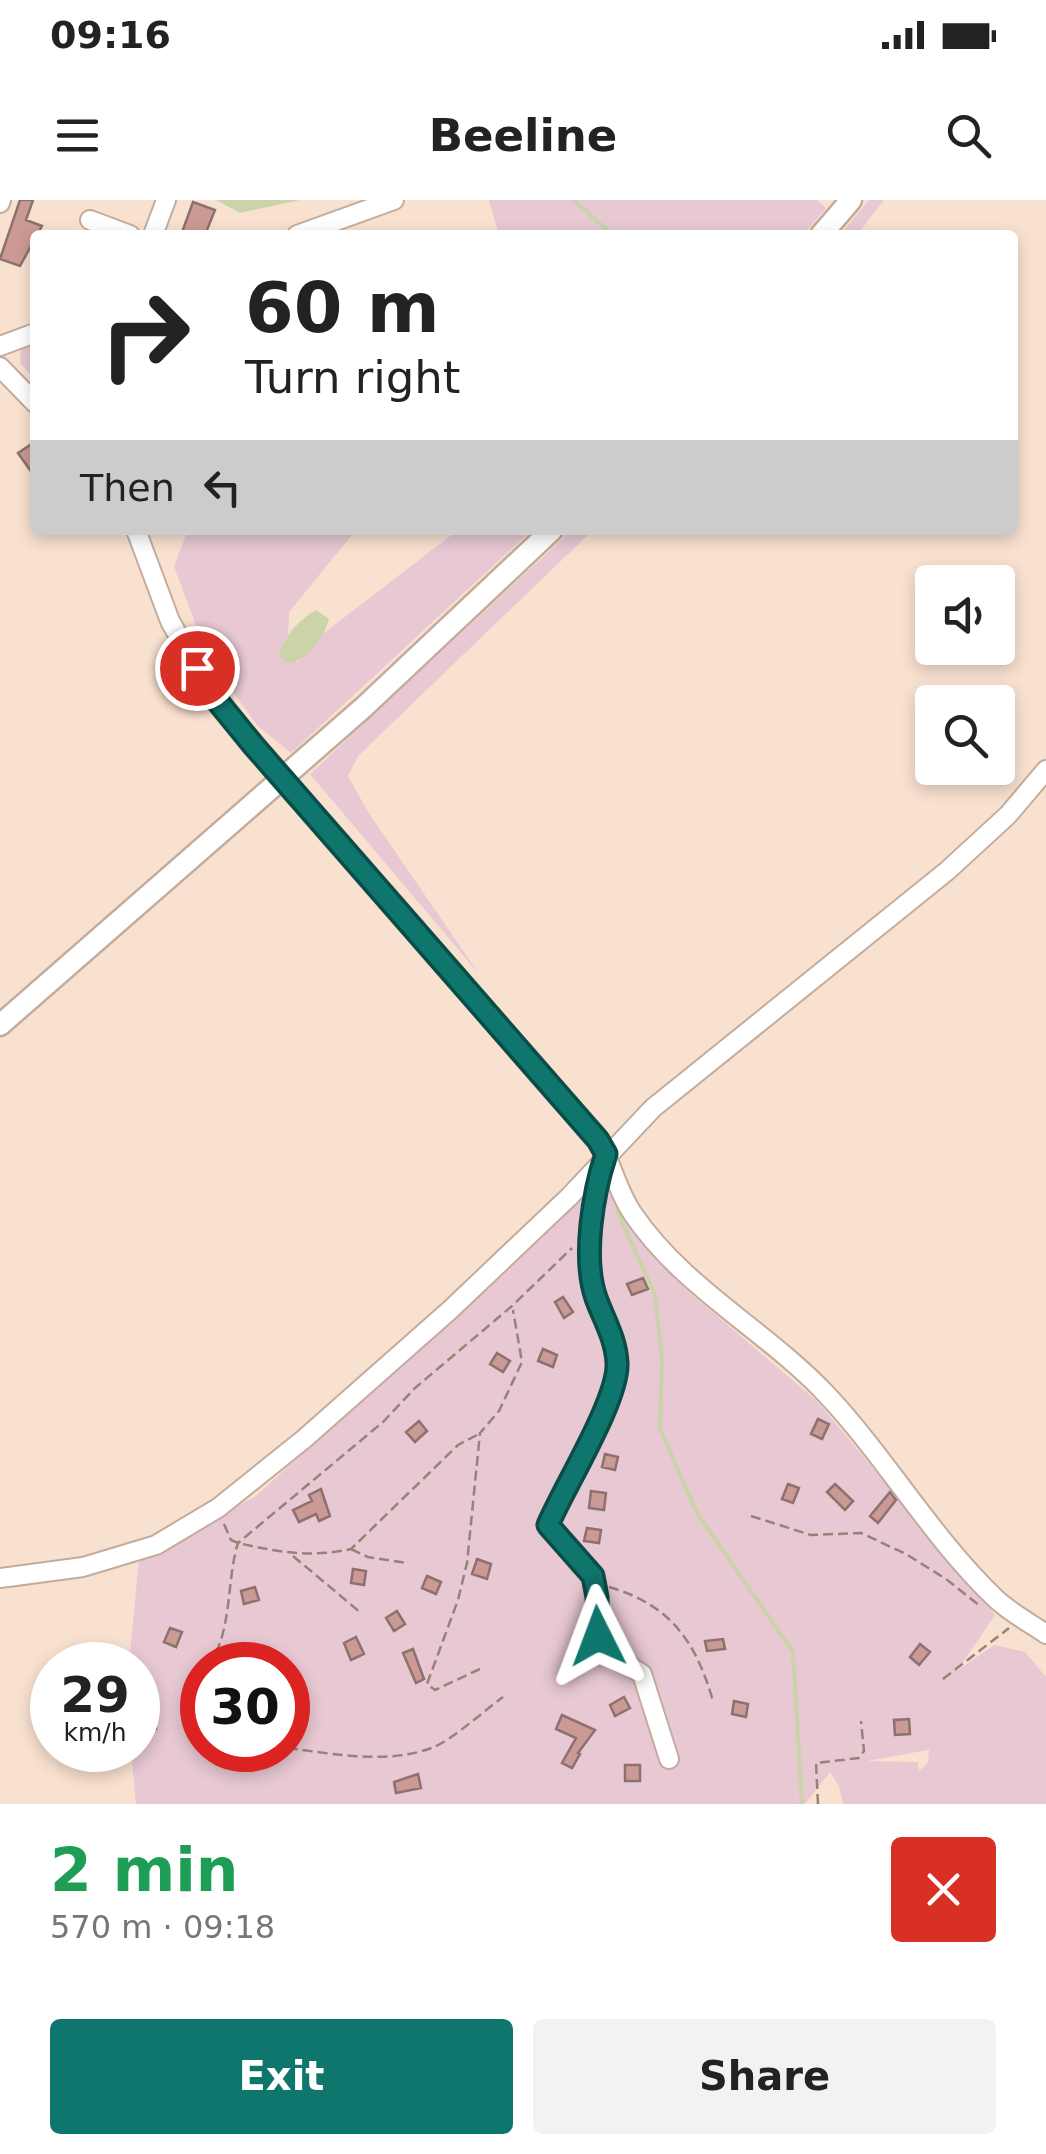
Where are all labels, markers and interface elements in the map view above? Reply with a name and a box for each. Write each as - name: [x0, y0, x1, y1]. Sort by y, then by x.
- text: 09:16: [50, 13, 171, 57]
- icon: menu: [50, 108, 105, 163]
- icon: search: [941, 108, 996, 163]
- text: Beeline: [429, 109, 617, 162]
- text: 60 m: [245, 267, 440, 349]
- icon: right: [80, 270, 210, 400]
- text: Turn right: [245, 351, 460, 404]
- icon: left: [195, 460, 250, 515]
- text: Then: [80, 466, 175, 510]
- map controls: [915, 565, 1015, 785]
- button: sound: [915, 565, 1015, 665]
- pin: [155, 626, 240, 711]
- icon: arrive: [170, 641, 225, 696]
- button: search: [915, 685, 1015, 785]
- position arrow: [546, 1584, 650, 1688]
- speed limit sign: 30: [180, 1642, 310, 1772]
- text: 29: [60, 1666, 130, 1724]
- text: km/h: [63, 1718, 127, 1747]
- text: 2 min: [50, 1835, 238, 1905]
- button: close: [891, 1837, 996, 1942]
- text: 570 m · 09:18: [50, 1908, 275, 1946]
- button: Exit: [50, 2019, 513, 2134]
- button: Share: [533, 2019, 996, 2134]

